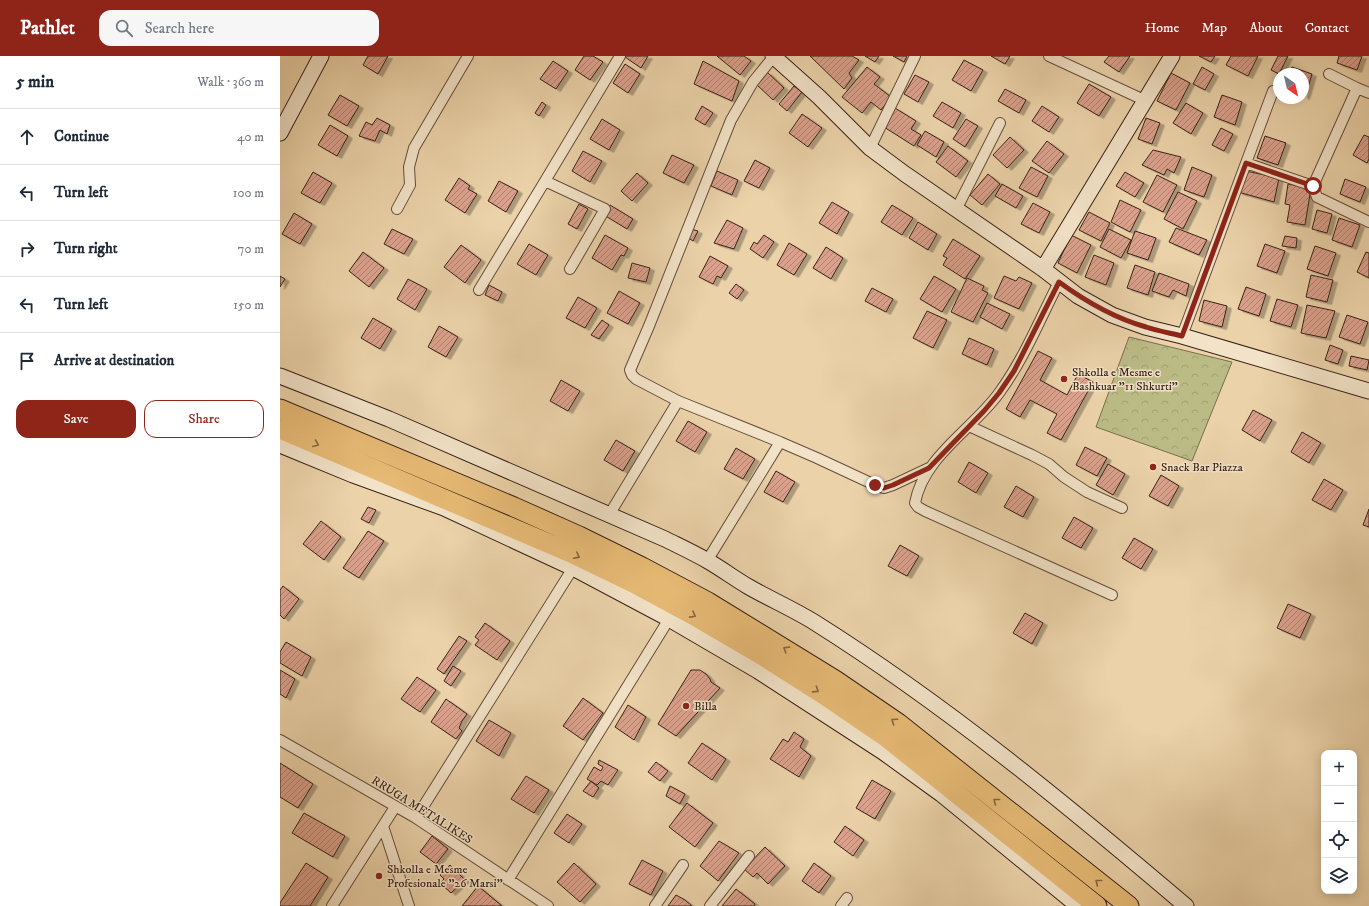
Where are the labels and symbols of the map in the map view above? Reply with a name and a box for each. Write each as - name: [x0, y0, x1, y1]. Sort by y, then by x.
- north arrow: [1273, 68, 1309, 104]
- route start: [1304, 177, 1322, 195]
- place label: Shkolla e Mesme e Bashkuar "11 Shkurti": [1072, 365, 1178, 394]
- marker: Shkolla e Mesme e Bashkuar "11 Shkurti": [1059, 374, 1069, 384]
- one-way arrow: [311, 439, 319, 447]
- place label: Snack Bar Piazza: [1161, 460, 1244, 475]
- marker: Snack Bar Piazza: [1148, 462, 1158, 472]
- route end: [866, 476, 884, 494]
- one-way arrow: [573, 551, 580, 559]
- one-way arrow: [689, 610, 696, 618]
- one-way arrow: [783, 646, 790, 654]
- one-way arrow: [812, 685, 819, 692]
- place label: Billa: [694, 699, 718, 714]
- marker: Billa: [681, 701, 691, 711]
- one-way arrow: [892, 718, 899, 725]
- street label: RRUGA METALIKES: [369, 773, 475, 847]
- one-way arrow: [994, 799, 1001, 806]
- place label: Shkolla e Mesme Profesionale "26 Marsi": [387, 862, 503, 891]
- marker: Shkolla e Mesme Profesionale "26 Marsi": [374, 871, 384, 881]
- one-way arrow: [1096, 879, 1103, 886]

